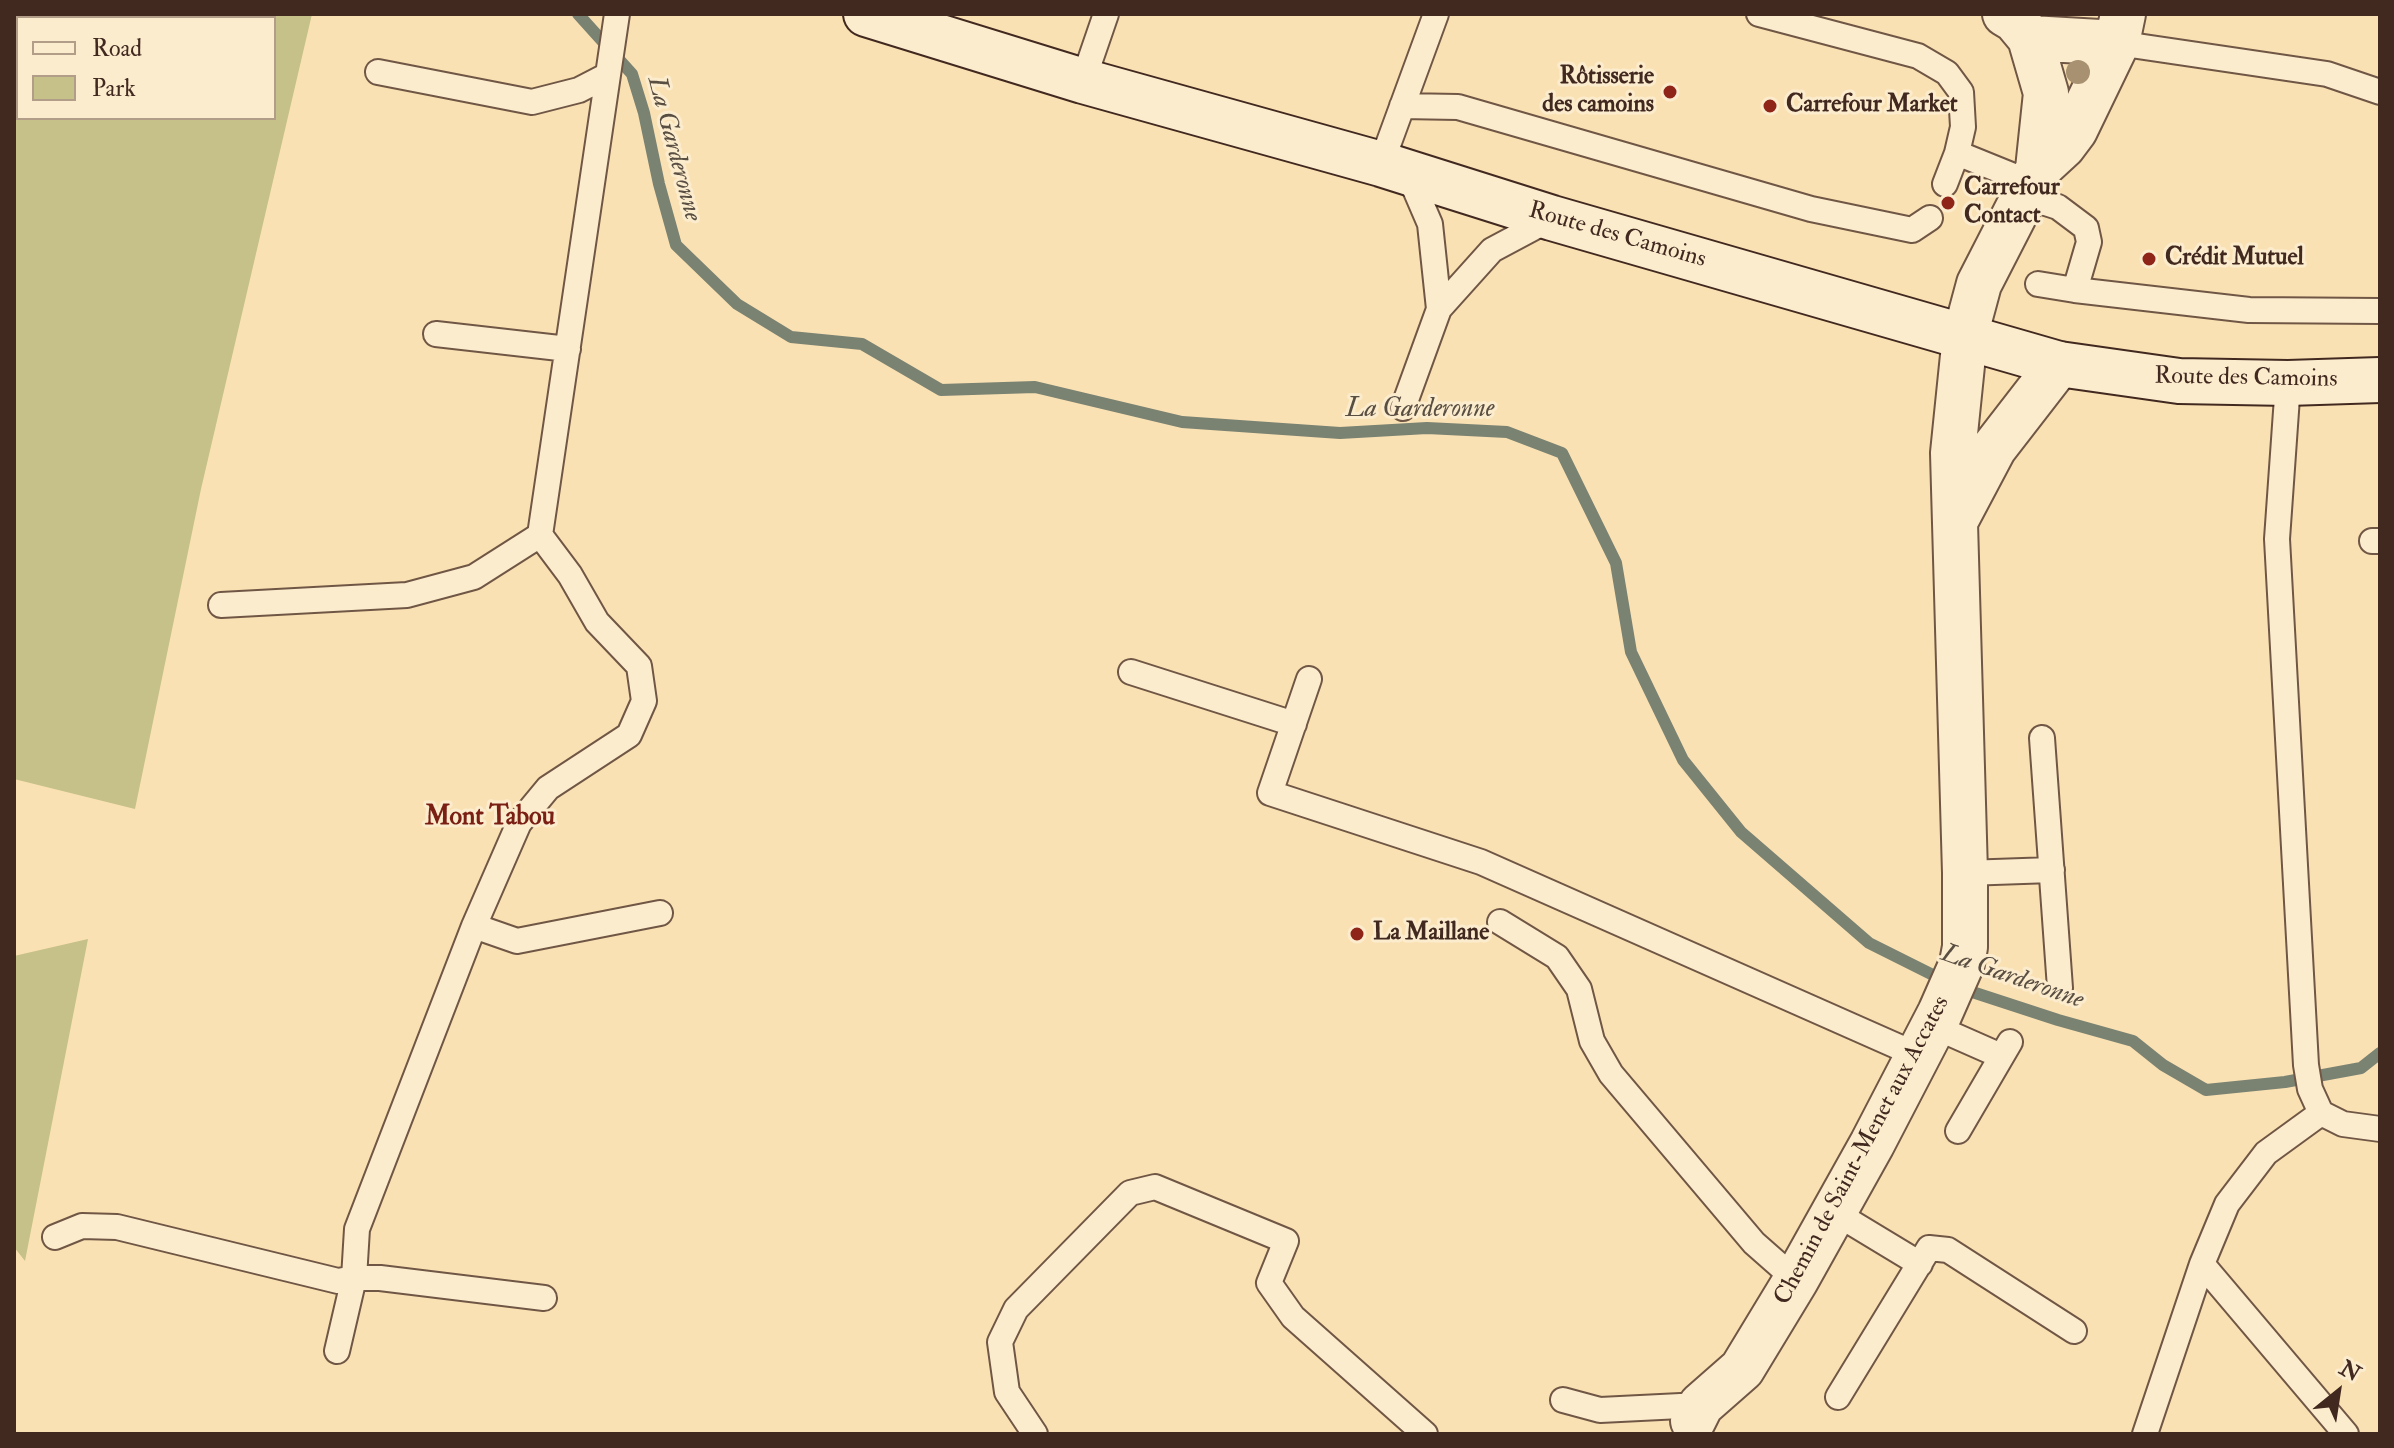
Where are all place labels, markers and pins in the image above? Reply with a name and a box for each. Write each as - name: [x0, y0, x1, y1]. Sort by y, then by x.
- place label: Rôtisserie des camoins: [1542, 64, 1654, 120]
- marker: Rôtisserie des camoins: [1661, 83, 1679, 101]
- place label: Carrefour Market: [1786, 92, 1958, 120]
- marker: Carrefour Market: [1761, 97, 1779, 115]
- place label: Carrefour Contact: [1964, 175, 2060, 231]
- marker: Carrefour Contact: [1939, 194, 1957, 212]
- place label: Crédit Mutuel: [2165, 245, 2304, 273]
- marker: Crédit Mutuel: [2140, 250, 2158, 268]
- place label: La Maillane: [1373, 920, 1489, 948]
- marker: La Maillane: [1348, 925, 1366, 943]

